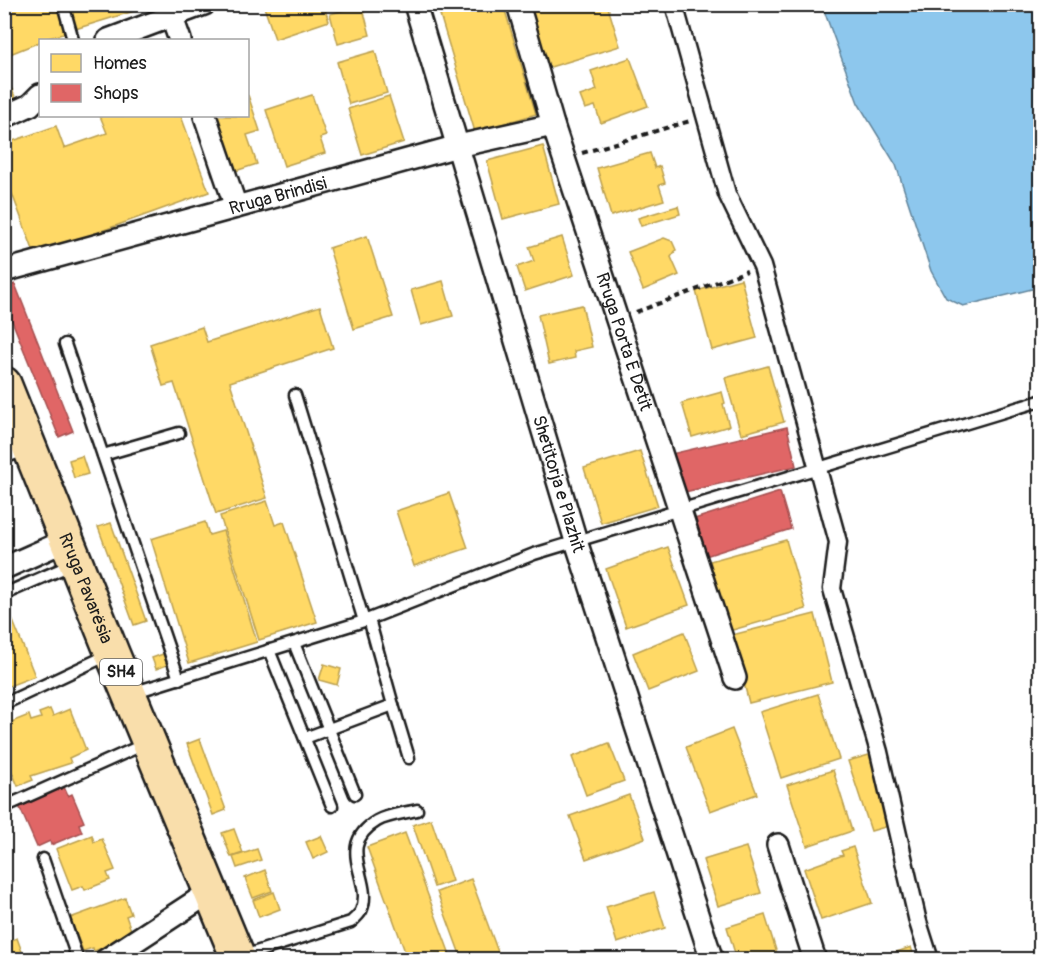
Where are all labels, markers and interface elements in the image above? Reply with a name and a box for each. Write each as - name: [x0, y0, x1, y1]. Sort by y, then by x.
- legend: [39, 39, 249, 117]
- text: Homes: [93, 52, 146, 75]
- text: Shops: [93, 82, 138, 105]
- street label: Rruga Brindisi: [226, 171, 329, 220]
- street label: Rruga Porta E Detit: [591, 270, 658, 414]
- street label: Shetitorja e Plazhit: [527, 413, 591, 556]
- street label: Rruga Pavarësia: [53, 530, 118, 647]
- road number: SH4: [100, 659, 142, 685]

